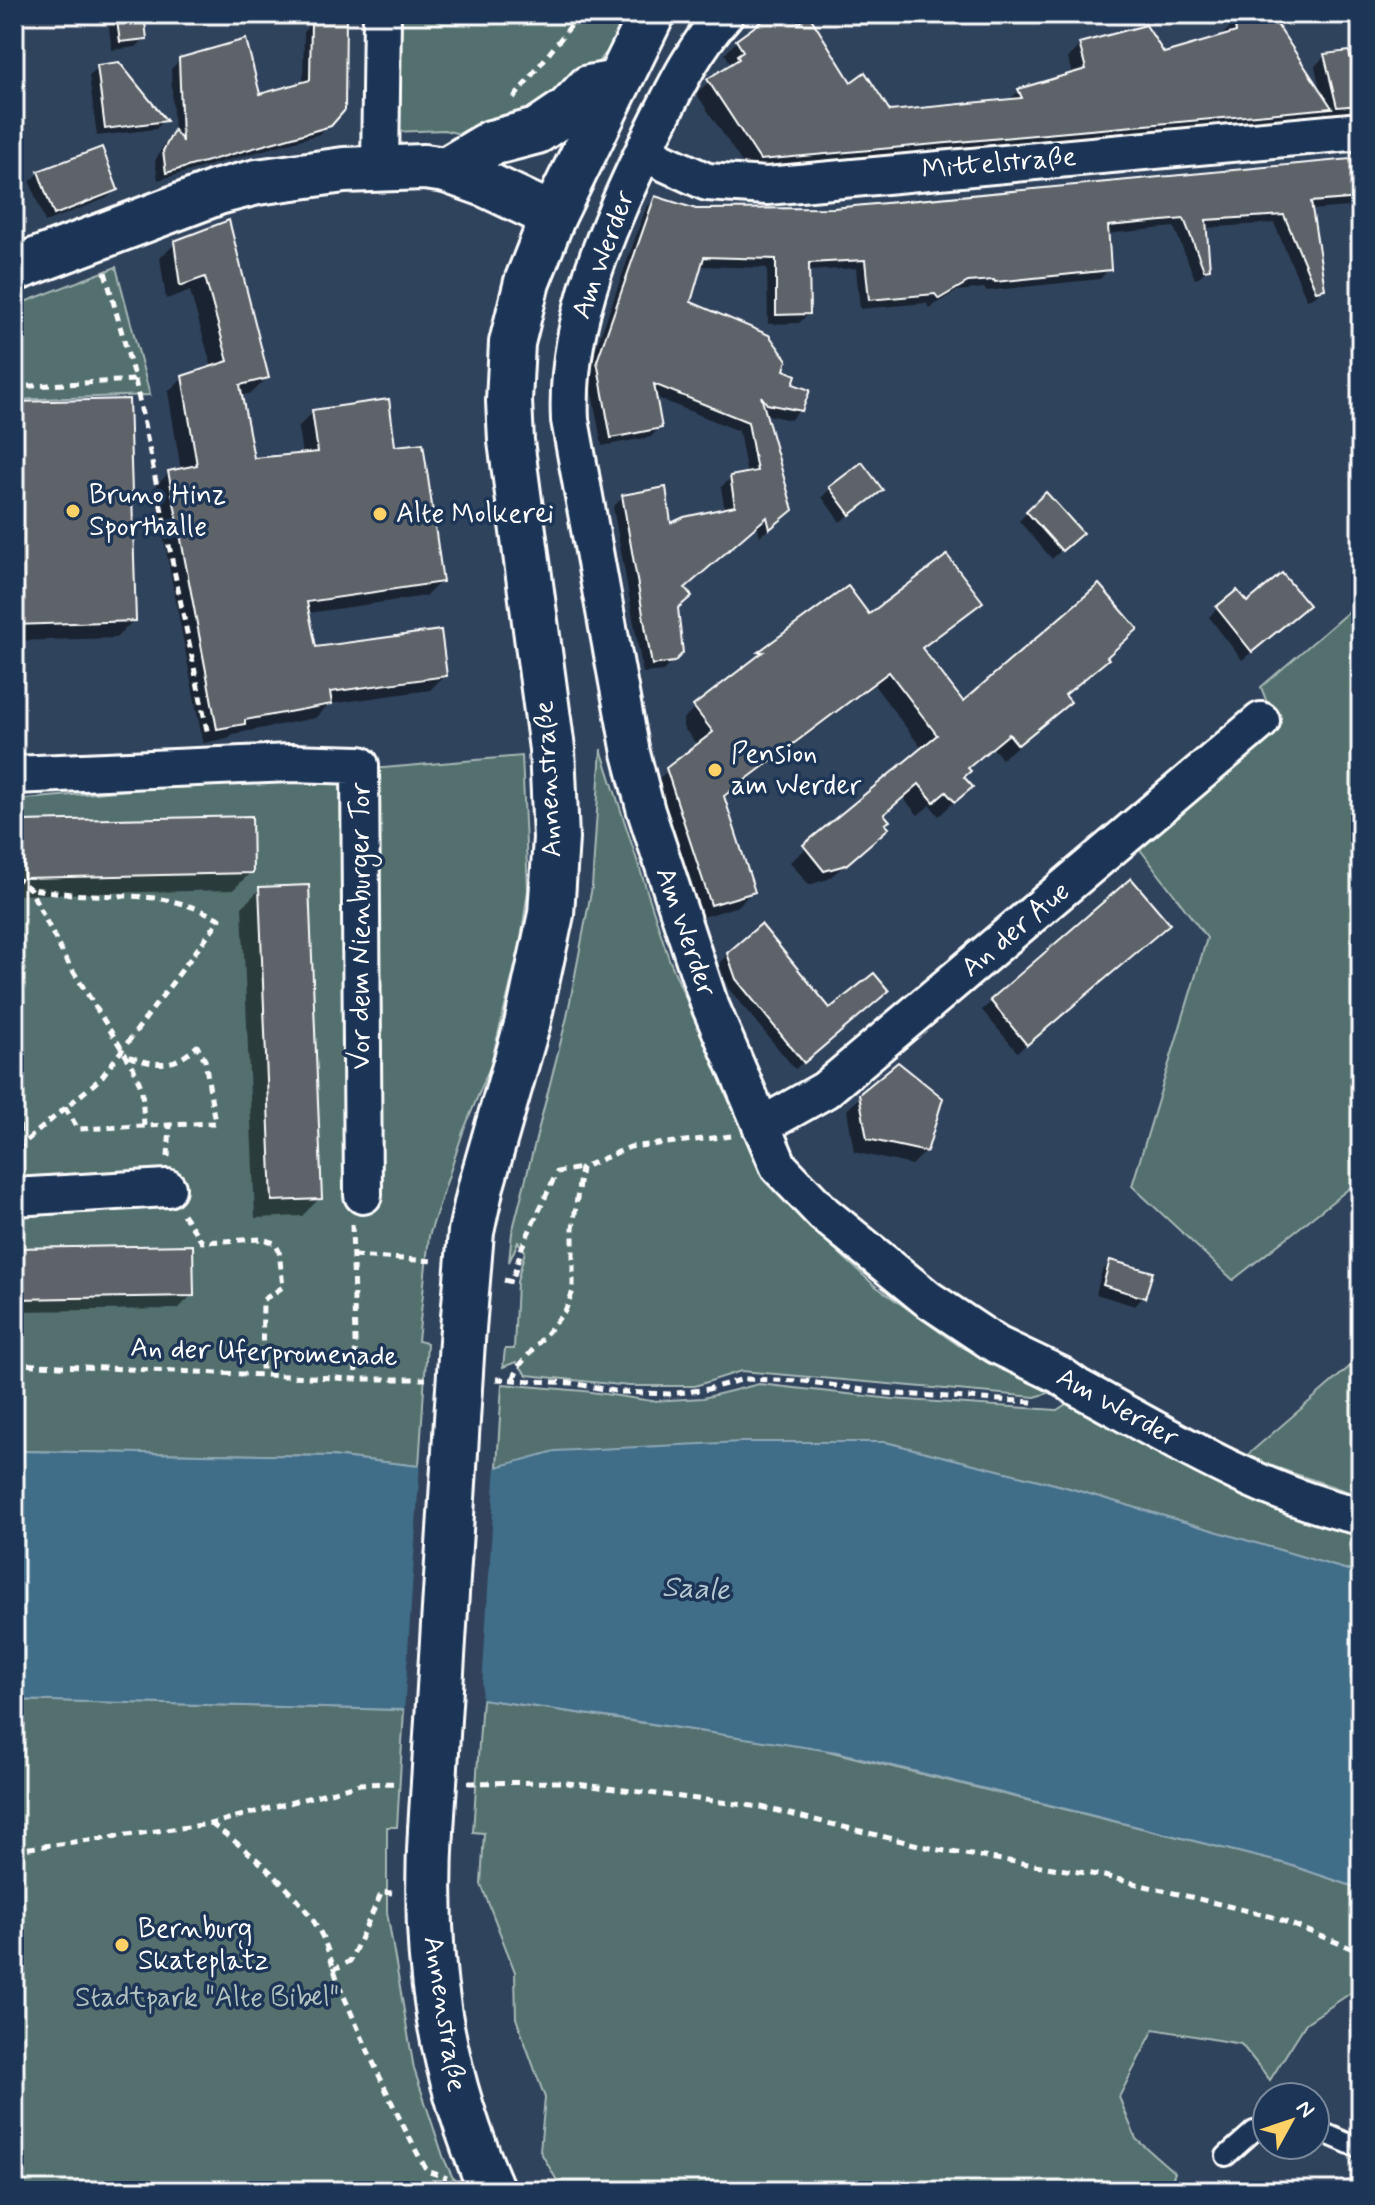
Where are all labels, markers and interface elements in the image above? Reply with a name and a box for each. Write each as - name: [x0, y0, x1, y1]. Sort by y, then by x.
- street label: Mittelstraße: [920, 139, 1078, 189]
- street label: Am Werder: [564, 185, 644, 324]
- place label: Bruno Hinz Sporthalle: [89, 477, 226, 546]
- place label: Alte Molkerei: [396, 496, 554, 533]
- marker: Bruno Hinz Sporthalle: [64, 502, 82, 520]
- marker: Alte Molkerei: [371, 505, 389, 523]
- street label: Annenstraße: [526, 699, 572, 859]
- place label: Pension am Werder: [731, 736, 862, 805]
- marker: Pension am Werder: [706, 761, 724, 779]
- street label: Vor dem Nienburger Tor: [343, 781, 382, 1070]
- street label: Am Werder: [646, 863, 724, 1002]
- street label: An der Aue: [954, 874, 1078, 986]
- street label: An der Uferpromenade: [130, 1330, 398, 1376]
- street label: Am Werder: [1049, 1359, 1185, 1457]
- water label: Saale: [661, 1568, 732, 1610]
- place label: Bernburg Skateplatz: [138, 1911, 269, 1980]
- street label: Annenstraße: [413, 1933, 475, 2095]
- marker: Bernburg Skateplatz: [113, 1936, 131, 1954]
- park label: Stadtpark "Alte Bibel": [75, 1980, 339, 2017]
- north arrow: [1251, 2081, 1331, 2161]
- text: N: [1289, 2095, 1320, 2124]

